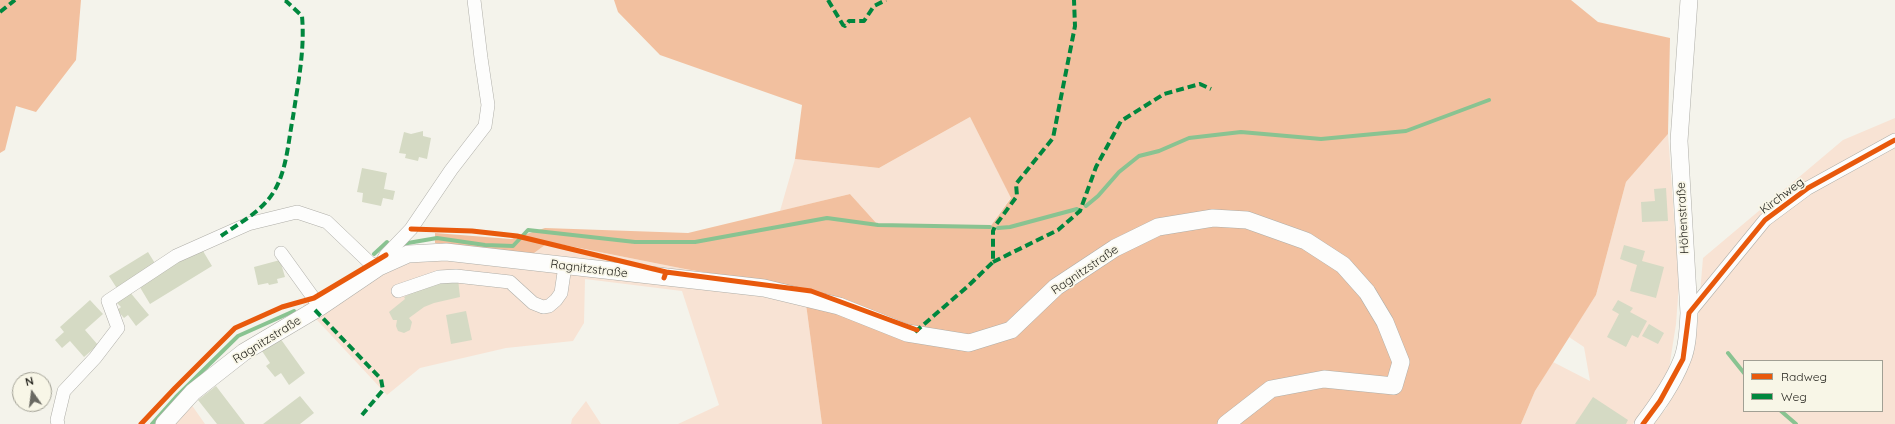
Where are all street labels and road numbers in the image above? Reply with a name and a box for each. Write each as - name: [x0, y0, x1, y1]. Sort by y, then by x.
- street label: Kirchweg: [1757, 175, 1807, 217]
- street label: Höhenstraße: [1674, 182, 1692, 254]
- street label: Ragnitzstraße: [1049, 242, 1121, 298]
- street label: Ragnitzstraße: [550, 257, 628, 281]
- street label: Ragnitzstraße: [230, 313, 304, 367]

